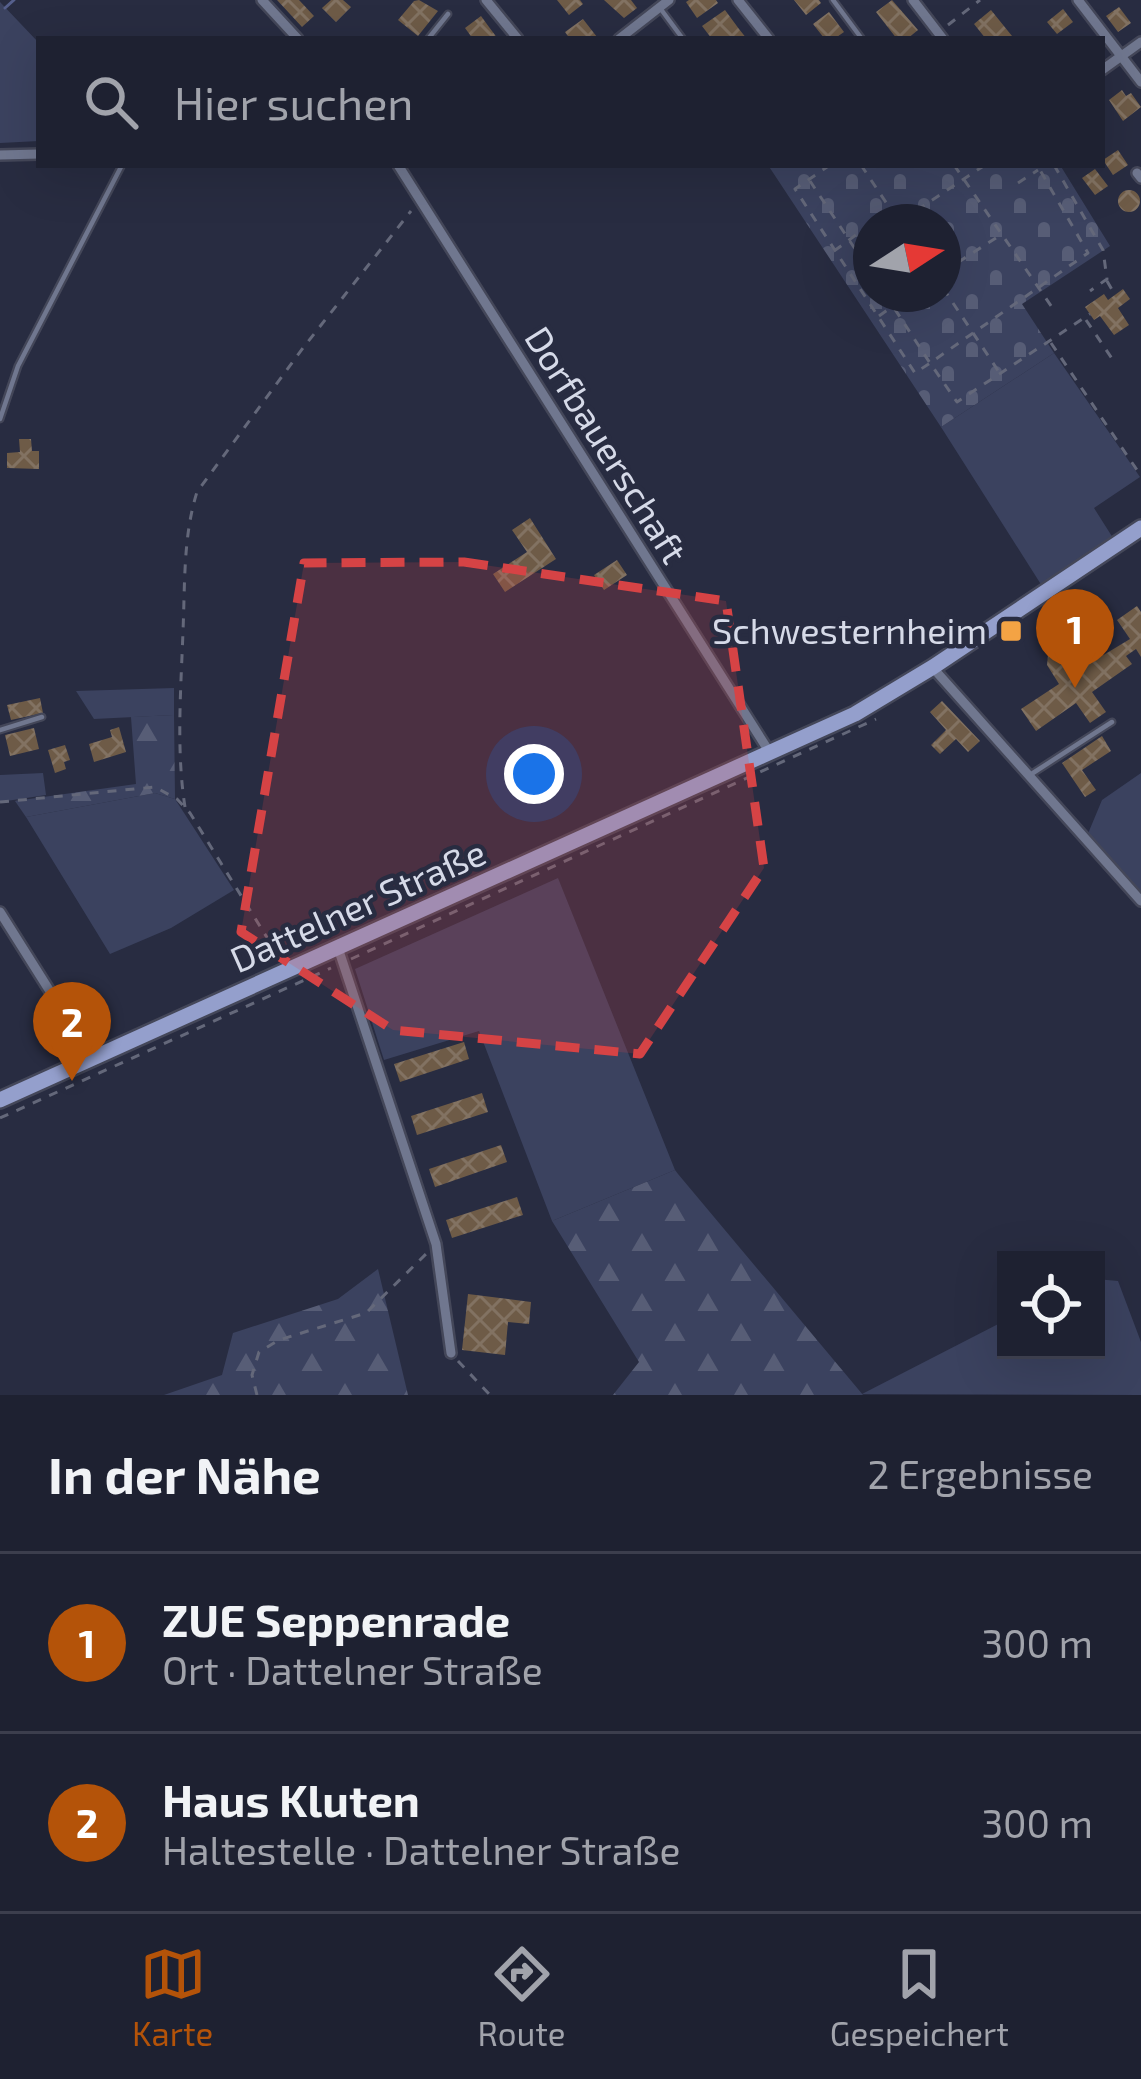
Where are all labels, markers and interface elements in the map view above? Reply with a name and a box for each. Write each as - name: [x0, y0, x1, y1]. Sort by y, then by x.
- search box: [36, 36, 1105, 168]
- icon: search: [78, 69, 144, 135]
- text: Hier suchen: [174, 75, 414, 129]
- north arrow: [853, 204, 961, 312]
- street label: Dorfbauerschaft: [517, 318, 697, 571]
- pin: 1: [1036, 589, 1114, 688]
- place label: Schwesternheim: [712, 608, 987, 651]
- marker: Schwesternheim: [998, 618, 1024, 644]
- your location: [504, 744, 564, 804]
- street label: Dattelner Straße: [223, 829, 492, 980]
- pin: 2: [33, 982, 111, 1081]
- map controls: [997, 1251, 1105, 1359]
- button: locate: [997, 1251, 1105, 1359]
- text: In der Nähe: [48, 1443, 321, 1504]
- text: 2 Ergebnisse: [867, 1450, 1093, 1497]
- text: ZUE Seppenrade: [162, 1592, 510, 1646]
- text: 1: [79, 1619, 95, 1666]
- text: 300 m: [981, 1619, 1093, 1666]
- text: Ort · Dattelner Straße: [162, 1646, 543, 1693]
- text: Haus Kluten: [162, 1772, 420, 1826]
- text: 2: [76, 1799, 98, 1846]
- text: 300 m: [981, 1799, 1093, 1846]
- text: Haltestelle · Dattelner Straße: [162, 1826, 680, 1873]
- tab: Karte: [132, 1941, 213, 2053]
- tab: Route: [477, 1941, 566, 2053]
- tab: Gespeichert: [830, 1941, 1009, 2053]

